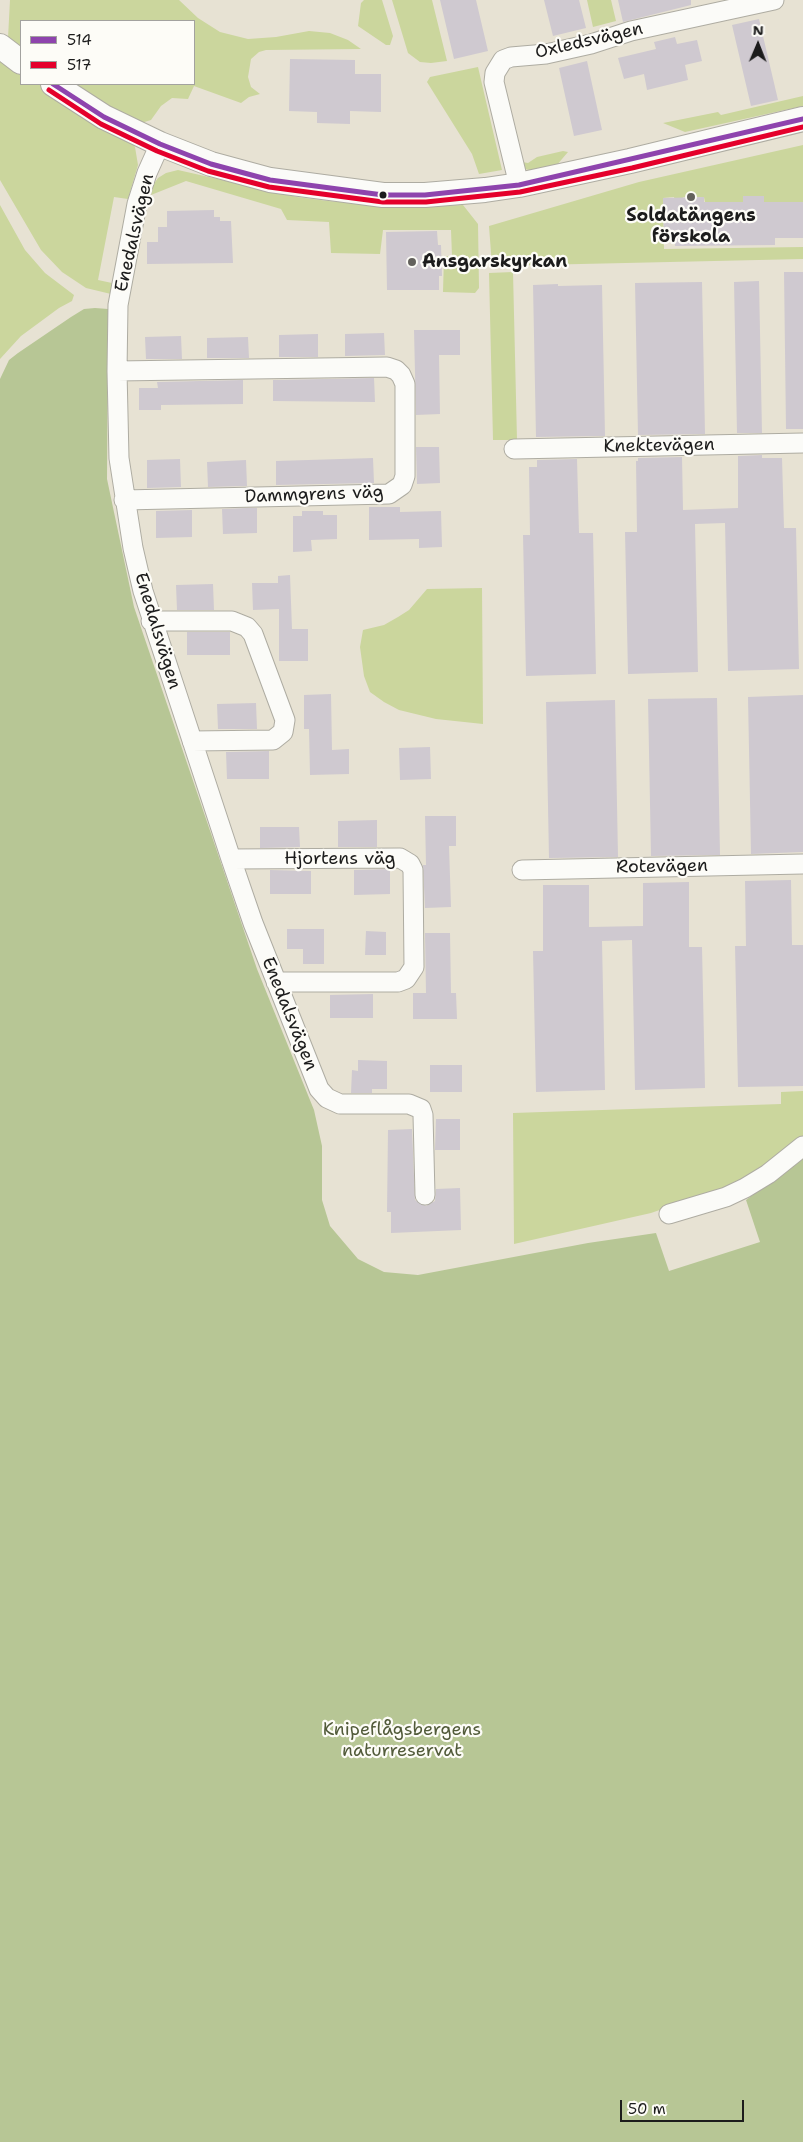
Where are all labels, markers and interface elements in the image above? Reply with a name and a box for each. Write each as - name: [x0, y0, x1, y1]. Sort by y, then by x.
- street label: Oxledsvägen: [533, 18, 645, 64]
- legend: [20, 20, 195, 85]
- north arrow: [733, 20, 783, 70]
- text: N: [753, 21, 764, 39]
- text: 514: [67, 30, 92, 50]
- text: 517: [67, 55, 92, 75]
- street label: Enedalsvägen: [111, 172, 159, 294]
- unlabelled marker: [378, 190, 388, 200]
- marker: Soldatängens förskola: [685, 191, 697, 203]
- place label: Soldatängens förskola: [626, 205, 756, 248]
- place label: Ansgarskyrkan: [422, 251, 567, 273]
- marker: Ansgarskyrkan: [406, 256, 418, 268]
- street label: Knektevägen: [603, 434, 715, 458]
- street label: Dammgrens väg: [244, 482, 384, 508]
- street label: Enedalsvägen: [129, 570, 185, 692]
- street label: Hjortens väg: [284, 848, 396, 870]
- street label: Rotevägen: [616, 855, 708, 879]
- street label: Enedalsvägen: [256, 954, 322, 1074]
- park label: Knipeflågsbergens naturreservat: [323, 1719, 481, 1762]
- scale bar: [623, 2090, 747, 2122]
- text: 50 m: [628, 2099, 666, 2119]

